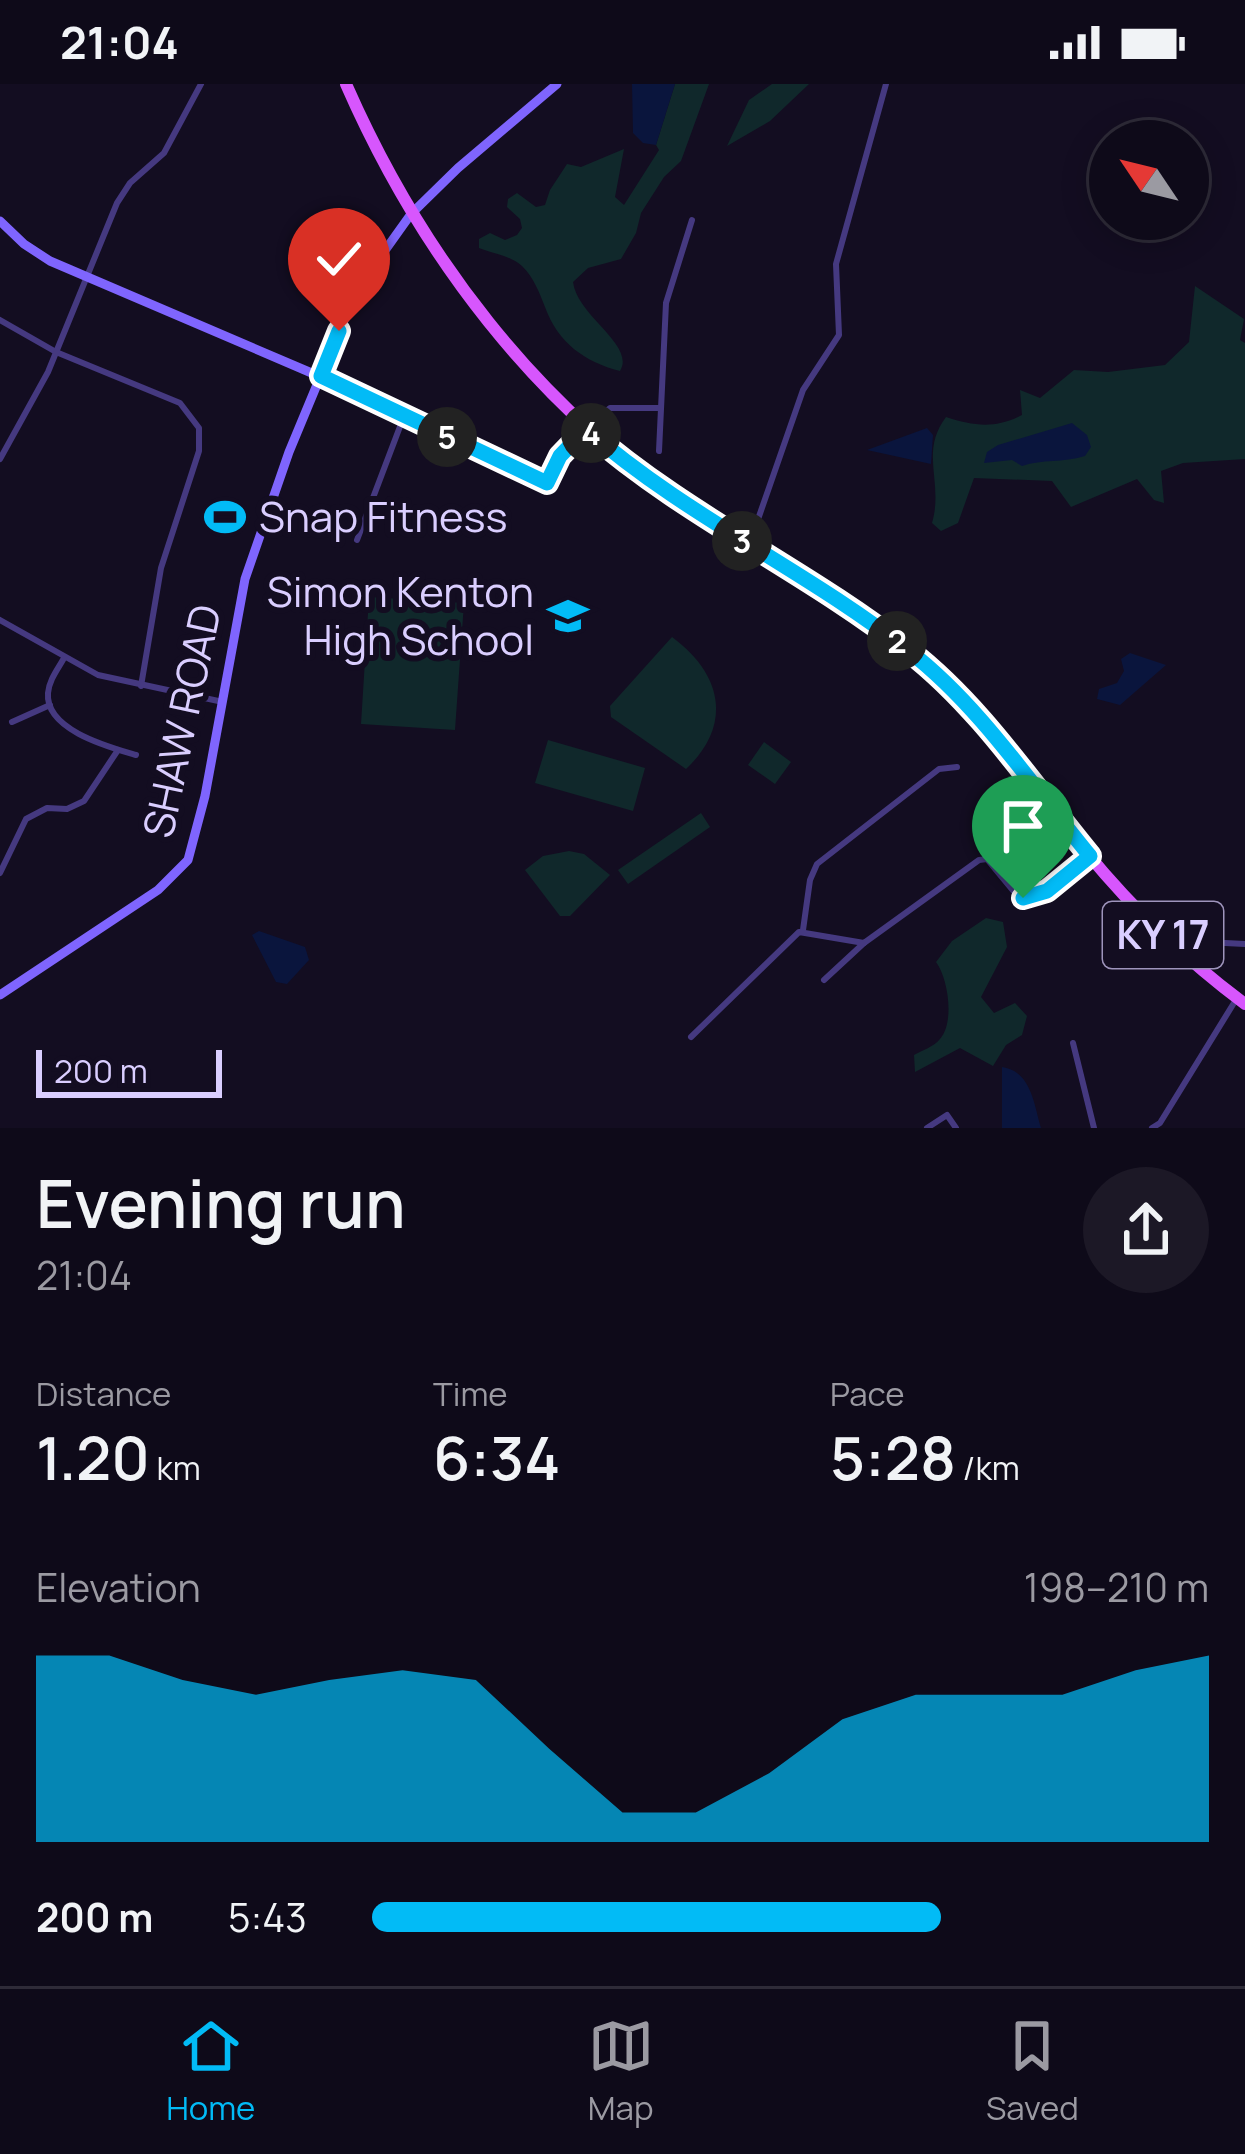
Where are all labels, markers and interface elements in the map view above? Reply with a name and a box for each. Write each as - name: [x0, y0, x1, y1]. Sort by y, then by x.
- text: 21:04: [60, 11, 179, 73]
- north arrow: [1089, 120, 1209, 240]
- map controls: [1089, 120, 1209, 240]
- pin: [288, 208, 390, 331]
- icon: check: [306, 226, 372, 292]
- pin: 4: [561, 403, 621, 463]
- pin: 5: [417, 407, 477, 467]
- text: 4: [581, 410, 601, 455]
- text: 5: [437, 414, 457, 459]
- place label: Snap Fitness: [259, 487, 508, 545]
- sports icon: Snap Fitness: [202, 494, 248, 540]
- pin: 3: [712, 511, 772, 571]
- text: 3: [732, 518, 752, 563]
- place label: Simon Kenton High School: [267, 562, 534, 668]
- school or university icon: Simon Kenton High School: [545, 593, 591, 639]
- street label: SHAW ROAD: [128, 599, 234, 843]
- pin: 2: [867, 611, 927, 671]
- text: 2: [887, 618, 907, 663]
- pin: [972, 775, 1074, 898]
- icon: arrive: [990, 793, 1056, 859]
- road number: KY 17: [1103, 902, 1223, 968]
- scale bar: [36, 1044, 222, 1097]
- text: 200 m: [54, 1048, 148, 1093]
- text: Evening run: [36, 1158, 406, 1248]
- button: share: [1083, 1167, 1209, 1293]
- text: 21:04: [36, 1248, 132, 1302]
- text: Distance: [36, 1371, 171, 1416]
- text: Time: [433, 1371, 508, 1416]
- text: Pace: [830, 1371, 905, 1416]
- text: 1.20: [36, 1416, 150, 1498]
- text: 6:34: [433, 1416, 560, 1498]
- text: 5:28: [830, 1416, 956, 1498]
- text: km: [150, 1445, 201, 1490]
- text: /km: [956, 1445, 1020, 1490]
- text: Elevation: [36, 1560, 201, 1614]
- text: 198–210 m: [1024, 1560, 1209, 1614]
- text: 200 m: [36, 1890, 153, 1944]
- text: 5:43: [228, 1890, 307, 1944]
- tab: Home: [166, 2013, 255, 2130]
- tab: Map: [588, 2013, 654, 2130]
- tab: Saved: [986, 2013, 1079, 2130]

